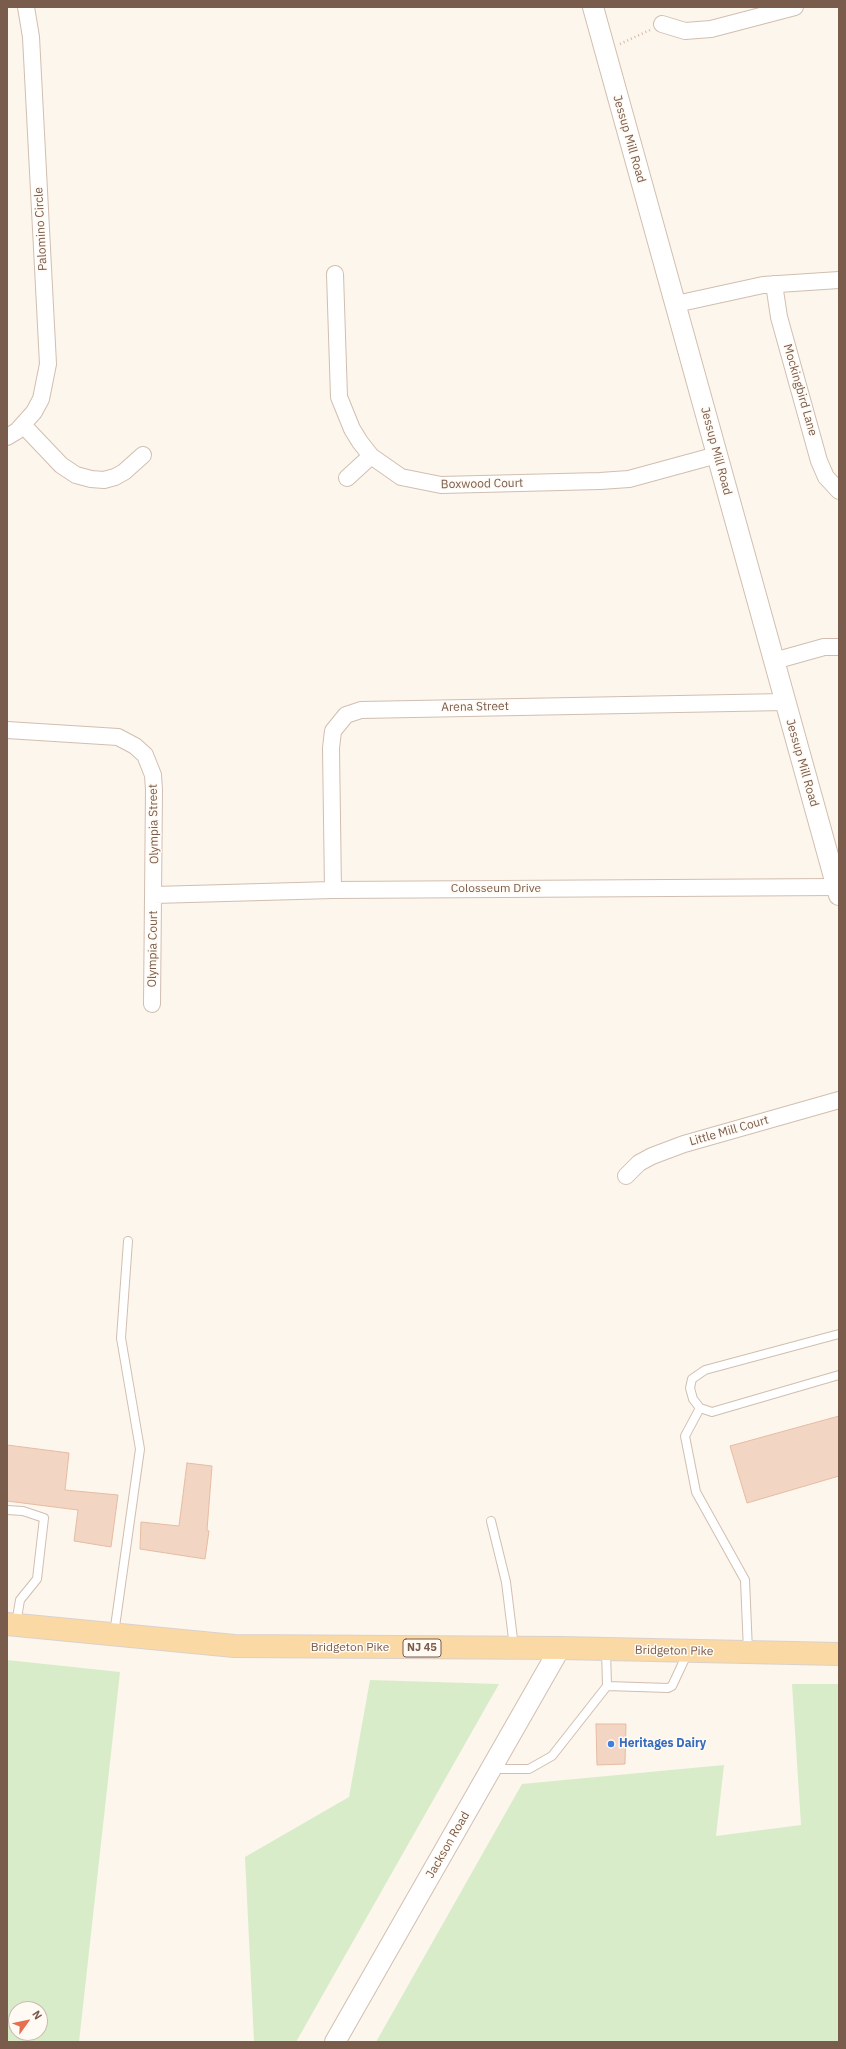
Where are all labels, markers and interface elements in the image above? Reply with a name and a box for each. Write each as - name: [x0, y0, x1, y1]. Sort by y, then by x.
- street label: Jessup Mill Road: [610, 93, 648, 185]
- street label: Palomino Circle: [32, 187, 50, 271]
- street label: Mockingbird Lane: [780, 342, 820, 438]
- street label: Jessup Mill Road: [697, 405, 735, 497]
- street label: Boxwood Court: [441, 476, 523, 492]
- street label: Arena Street: [441, 699, 509, 715]
- street label: Jessup Mill Road: [783, 717, 821, 809]
- street label: Olympia Street: [146, 784, 162, 864]
- street label: Colosseum Drive: [451, 882, 541, 896]
- street label: Olympia Court: [145, 910, 161, 988]
- street label: Little Mill Court: [688, 1113, 770, 1149]
- road number: NJ 45: [403, 1639, 441, 1657]
- street label: Bridgeton Pike: [311, 1641, 389, 1655]
- street label: Bridgeton Pike: [635, 1643, 713, 1659]
- place label: Heritages Dairy: [619, 1737, 706, 1751]
- marker: Heritages Dairy: [606, 1739, 616, 1749]
- street label: Jackson Road: [423, 1809, 473, 1881]
- north arrow: [8, 2001, 48, 2041]
- text: N: [29, 2008, 45, 2022]

